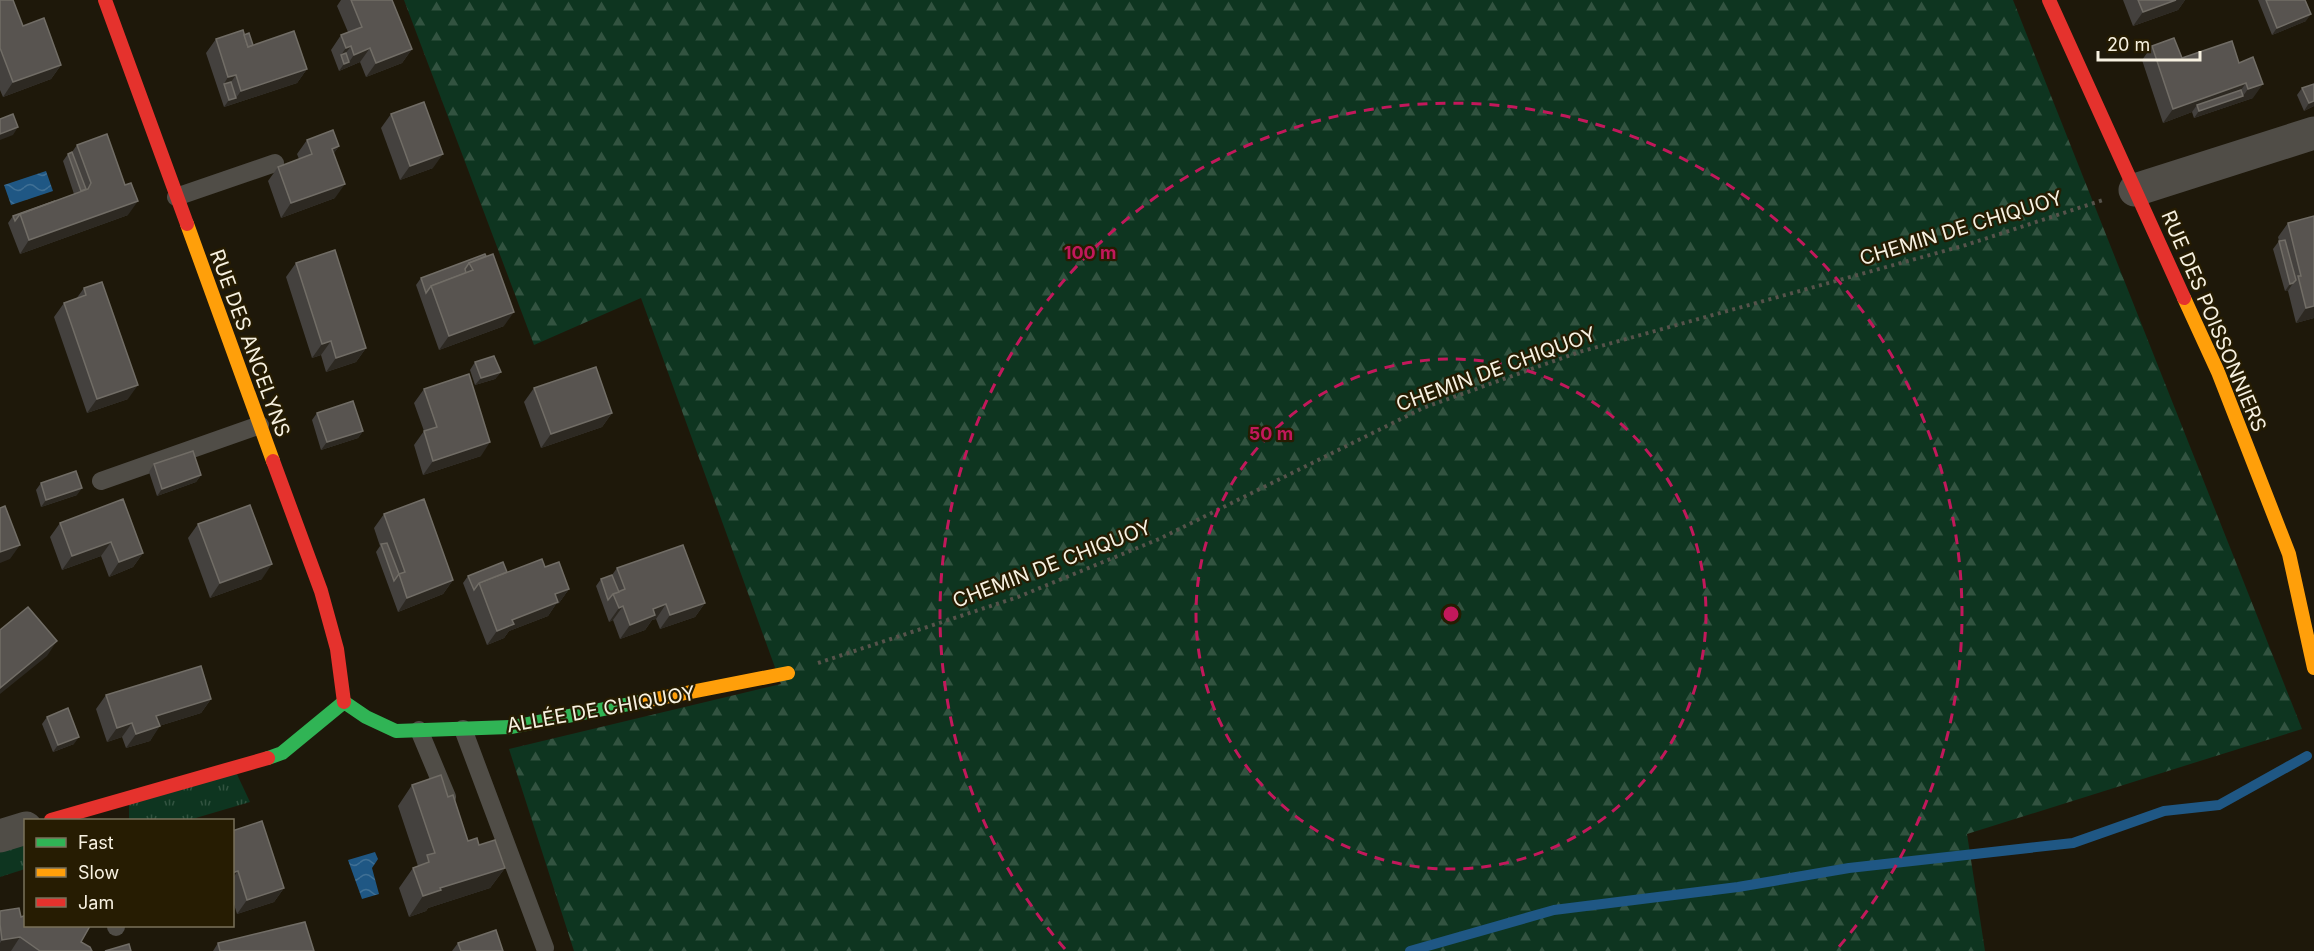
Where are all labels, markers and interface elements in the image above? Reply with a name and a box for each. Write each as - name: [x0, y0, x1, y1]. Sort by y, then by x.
- scale bar: [2098, 24, 2200, 62]
- text: 20 m: [2107, 34, 2150, 55]
- street label: CHEMIN DE CHIQUOY: [1857, 186, 2066, 270]
- street label: RUE DES POISSONNIERS: [2156, 207, 2272, 435]
- text: 100 m: [1064, 242, 1116, 263]
- street label: RUE DES ANCELYNS: [205, 246, 295, 440]
- street label: CHEMIN DE CHIQUOY: [1393, 322, 1600, 416]
- text: 50 m: [1249, 423, 1293, 444]
- street label: CHEMIN DE CHIQUOY: [949, 515, 1155, 613]
- centre of rings: [1441, 604, 1461, 624]
- street label: ALLÉE DE CHIQUOY: [505, 680, 698, 737]
- legend: [24, 819, 234, 927]
- text: Fast: [78, 832, 114, 853]
- text: Slow: [78, 862, 119, 883]
- text: Jam: [78, 892, 114, 913]

